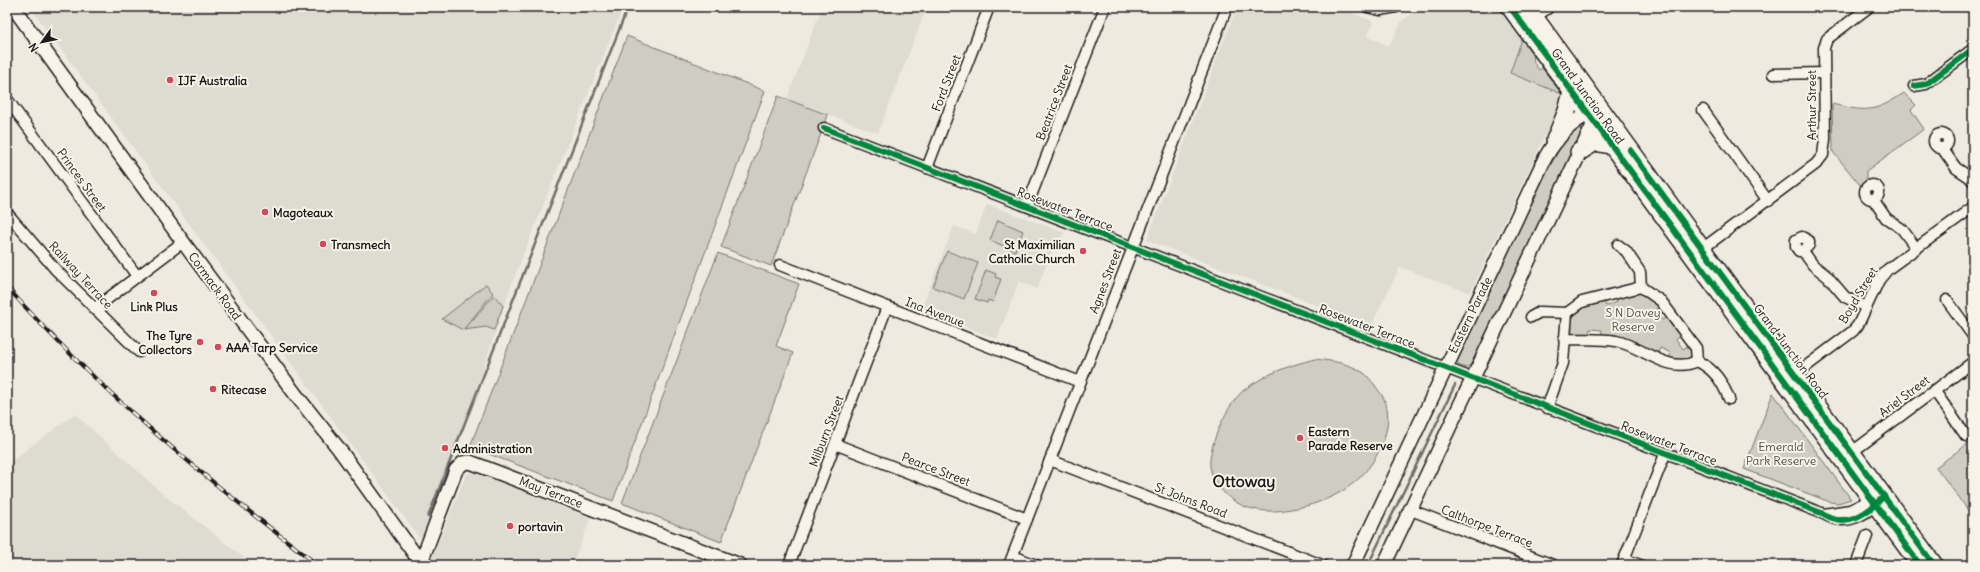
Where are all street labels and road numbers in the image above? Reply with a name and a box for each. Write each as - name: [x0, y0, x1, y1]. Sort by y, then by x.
- street label: Grand Junction Road: [1548, 45, 1628, 147]
- street label: Ford Street: [928, 52, 964, 114]
- street label: Beatrice Street: [1033, 62, 1075, 142]
- street label: Arthur Street: [1804, 70, 1819, 140]
- street label: Princes Street: [54, 145, 110, 215]
- street label: Rosewater Terrace: [1015, 184, 1115, 234]
- street label: Railway Terrace: [46, 238, 116, 312]
- street label: Agnes Street: [1086, 246, 1124, 316]
- street label: Cormack Road: [185, 249, 245, 323]
- street label: Boyd Street: [1835, 264, 1881, 326]
- street label: Eastern Parade: [1445, 274, 1495, 356]
- street label: Ina Avenue: [903, 294, 967, 330]
- street label: Rosewater Terrace: [1317, 301, 1417, 351]
- street label: Grand Junction Road: [1750, 301, 1832, 401]
- street label: Ariel Street: [1876, 372, 1932, 420]
- street label: Milburn Street: [805, 393, 847, 469]
- street label: Rosewater Terrace: [1619, 418, 1719, 468]
- street label: Pearce Street: [900, 449, 972, 489]
- street label: May Terrace: [517, 473, 585, 511]
- street label: St Johns Road: [1153, 479, 1229, 521]
- street label: Calthorpe Terrace: [1439, 502, 1535, 550]

